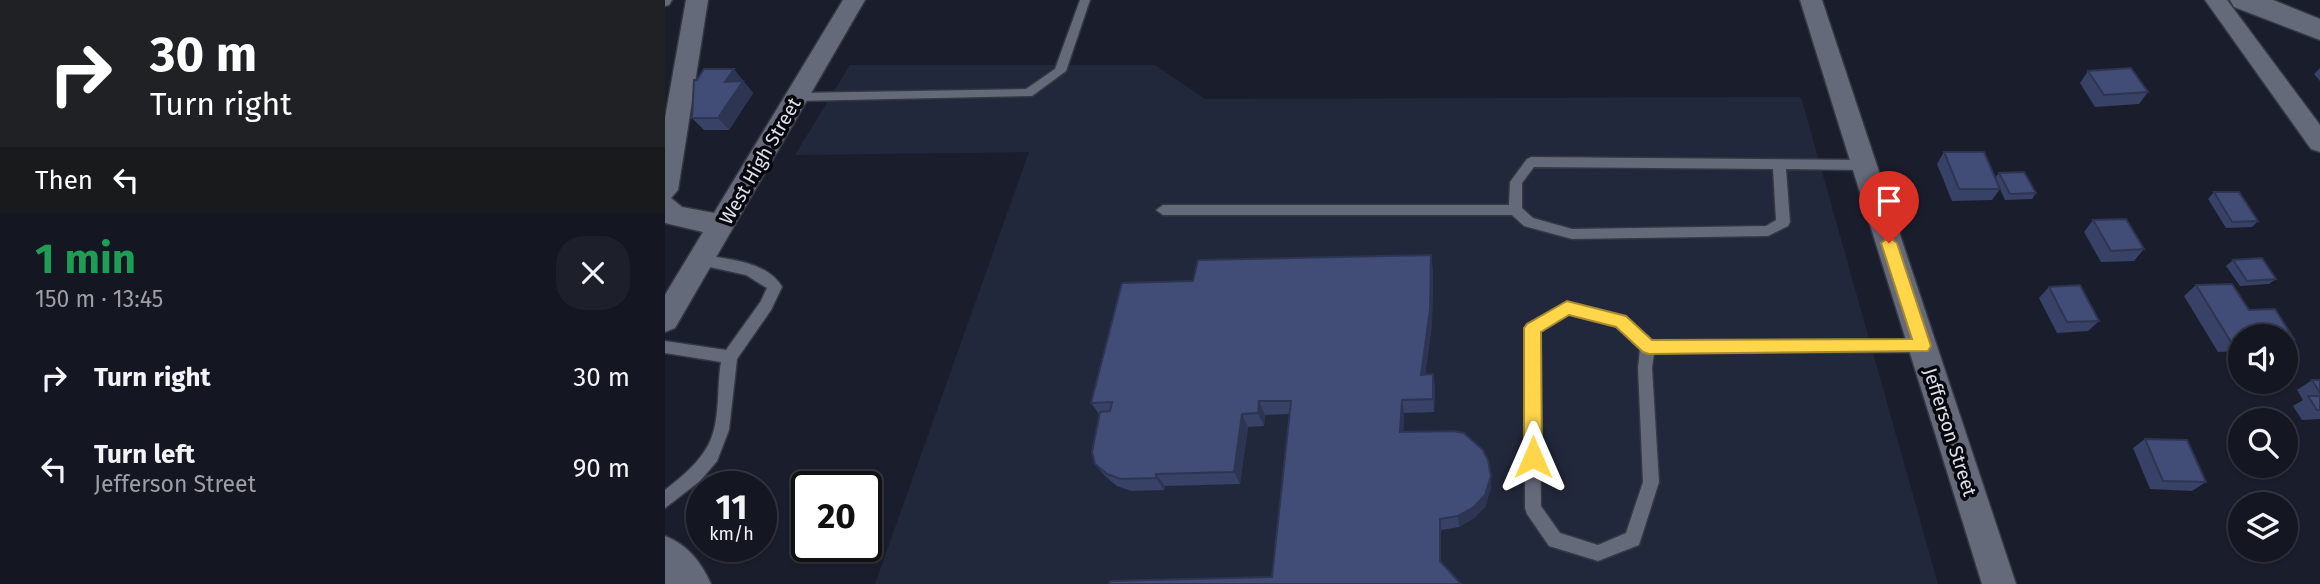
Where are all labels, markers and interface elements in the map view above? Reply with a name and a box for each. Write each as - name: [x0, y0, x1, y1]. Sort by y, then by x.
- text: 30 m: [150, 25, 257, 84]
- icon: right: [35, 28, 126, 119]
- text: Turn right: [150, 85, 292, 123]
- street label: West High Street: [714, 93, 806, 228]
- icon: left: [107, 161, 145, 199]
- text: Then: [35, 165, 93, 196]
- pin: [1859, 171, 1919, 243]
- icon: arrive: [1870, 182, 1908, 220]
- text: 1 min: [35, 234, 136, 284]
- button: close: [556, 236, 630, 310]
- text: 150 m · 13:45: [35, 285, 163, 313]
- map controls: [2228, 324, 2298, 562]
- button: sound: [2228, 324, 2298, 394]
- icon: right: [35, 359, 73, 397]
- text: Turn right: [94, 362, 211, 393]
- text: 30 m: [573, 362, 630, 393]
- street label: Jefferson Street: [1918, 365, 1982, 499]
- button: search: [2228, 408, 2298, 478]
- position arrow: [1496, 420, 1570, 494]
- text: Turn left: [94, 439, 195, 470]
- icon: left: [35, 450, 73, 488]
- text: 90 m: [573, 453, 630, 484]
- text: Jefferson Street: [94, 470, 256, 498]
- speed limit sign: 20: [791, 471, 882, 562]
- text: 11: [716, 486, 747, 528]
- button: layers: [2228, 492, 2298, 562]
- text: km/h: [709, 523, 754, 545]

